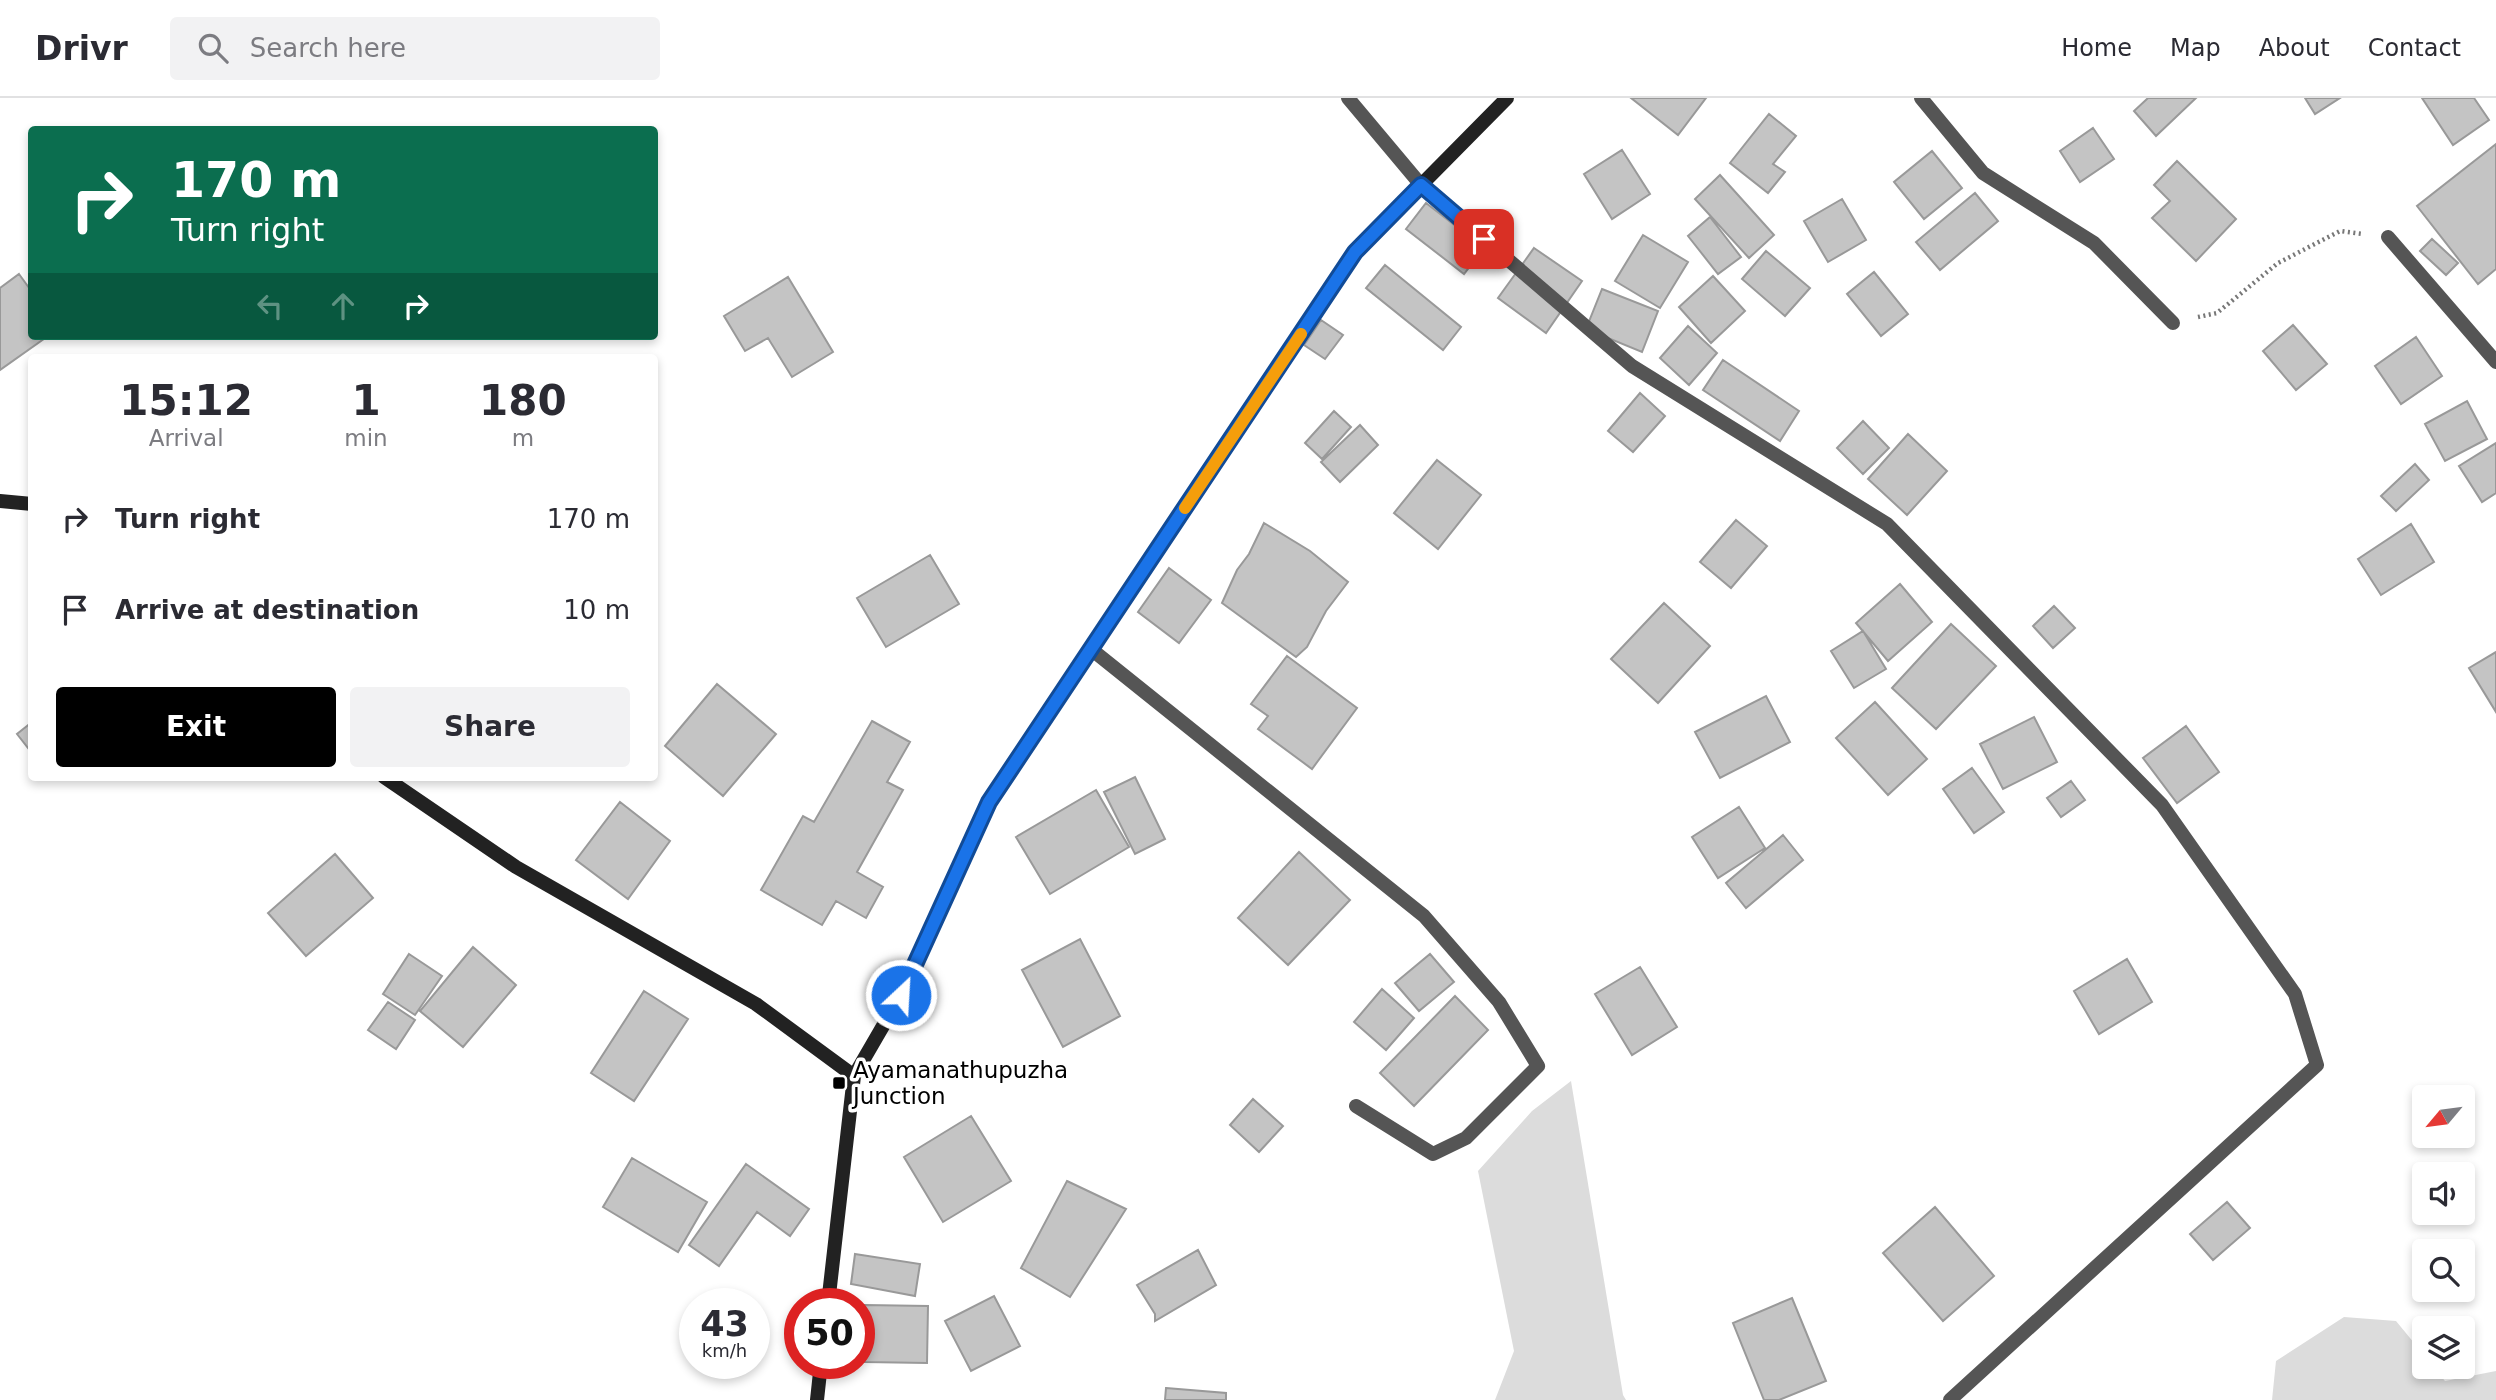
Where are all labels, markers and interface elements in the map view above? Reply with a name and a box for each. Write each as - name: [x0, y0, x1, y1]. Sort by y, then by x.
- search box: [170, 17, 660, 80]
- text: Drivr: [35, 29, 128, 68]
- icon: search: [194, 29, 232, 67]
- text: Search here: [250, 33, 406, 63]
- text: Home: [2061, 34, 2132, 62]
- text: Map: [2170, 34, 2221, 62]
- text: About: [2259, 34, 2330, 62]
- text: Contact: [2368, 34, 2461, 62]
- text: 170 m: [171, 152, 341, 209]
- icon: right: [56, 154, 147, 245]
- pin: [1454, 209, 1514, 269]
- text: Turn right: [171, 211, 324, 249]
- icon: arrive: [1465, 220, 1503, 258]
- icon: left: [251, 287, 289, 325]
- icon: ahead: [324, 287, 362, 325]
- icon: right: [397, 287, 435, 325]
- text: 15:12: [119, 376, 253, 425]
- text: 1: [351, 376, 381, 425]
- text: 180: [479, 376, 567, 425]
- text: Arrival: [149, 425, 224, 451]
- text: min: [344, 425, 388, 451]
- text: m: [512, 425, 534, 451]
- icon: right: [56, 500, 94, 538]
- text: Turn right: [115, 504, 260, 534]
- text: 170 m: [547, 504, 630, 534]
- icon: arrive: [56, 591, 94, 629]
- text: Arrive at destination: [115, 595, 419, 625]
- text: 10 m: [563, 595, 630, 625]
- button: Exit: [56, 687, 336, 767]
- button: Share: [350, 687, 630, 767]
- position arrow: [864, 958, 938, 1032]
- place label: Ayamanathupuzha Junction: [851, 1057, 1068, 1109]
- marker: Ayamanathupuzha Junction: [831, 1075, 847, 1091]
- north arrow: [2412, 1085, 2474, 1148]
- map controls: [2412, 1085, 2475, 1379]
- button: sound: [2412, 1162, 2475, 1225]
- button: search: [2412, 1239, 2475, 1302]
- speed limit sign: 50: [784, 1288, 875, 1379]
- text: 43: [700, 1304, 749, 1344]
- button: layers: [2412, 1316, 2475, 1379]
- text: km/h: [702, 1340, 747, 1361]

